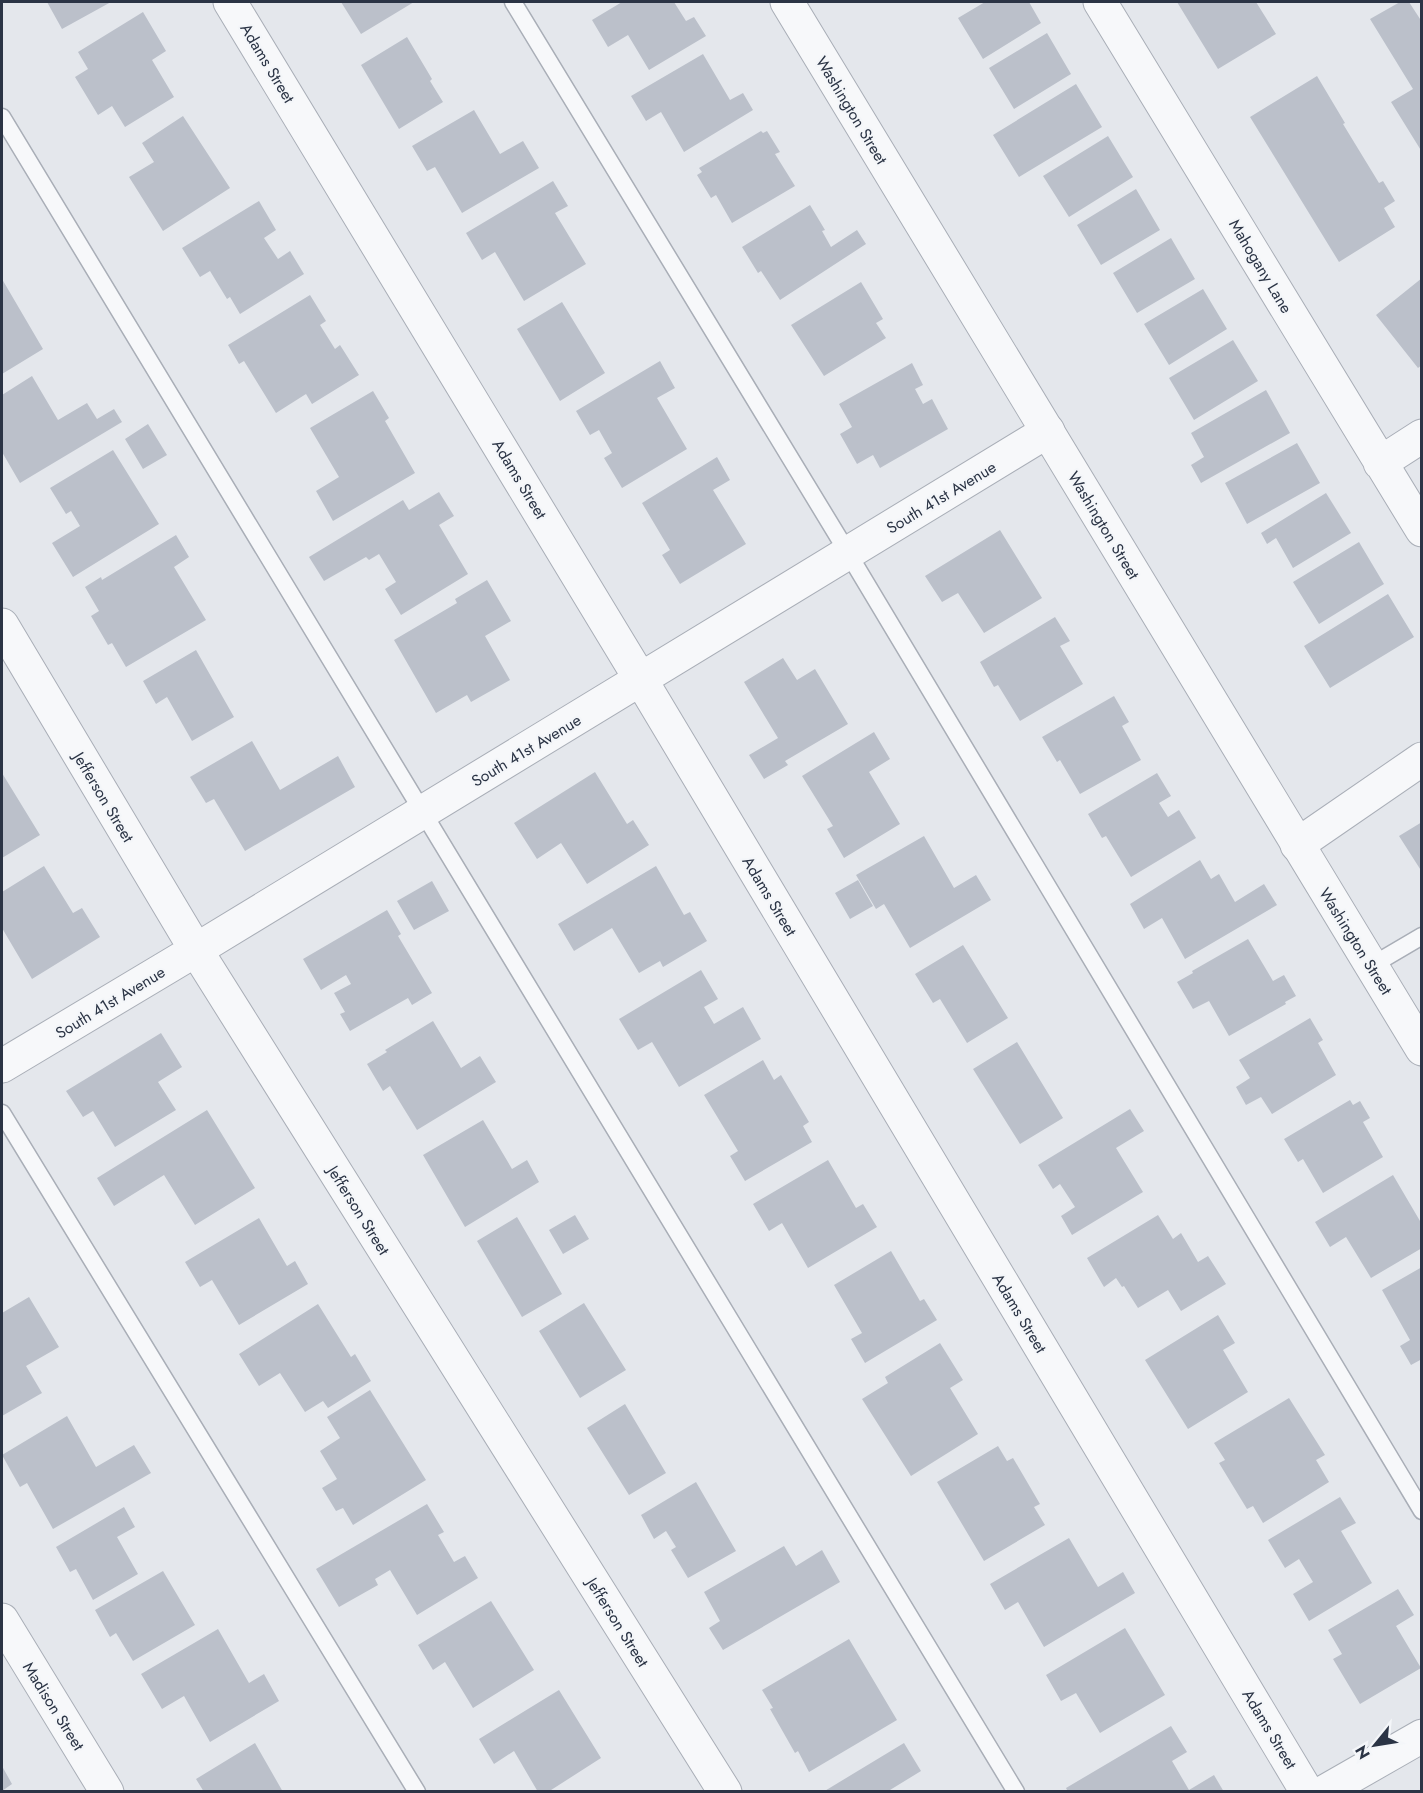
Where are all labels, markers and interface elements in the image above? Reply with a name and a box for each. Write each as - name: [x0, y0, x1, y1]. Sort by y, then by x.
- street label: Adams Street: [235, 19, 301, 108]
- street label: Washington Street: [810, 52, 893, 169]
- street label: Mahogany Lane: [1223, 215, 1298, 318]
- street label: Adams Street: [487, 435, 553, 524]
- street label: South 41st Avenue: [882, 456, 1000, 539]
- street label: Washington Street: [1062, 467, 1145, 584]
- street label: South 41st Avenue: [467, 709, 585, 792]
- street label: Jefferson Street: [67, 746, 140, 847]
- street label: Adams Street: [737, 852, 803, 941]
- street label: Washington Street: [1313, 883, 1398, 999]
- street label: South 41st Avenue: [51, 961, 169, 1044]
- street label: Jefferson Street: [321, 1159, 395, 1260]
- street label: Adams Street: [987, 1269, 1053, 1358]
- street label: Jefferson Street: [580, 1571, 654, 1672]
- street label: Madison Street: [17, 1658, 90, 1755]
- street label: Adams Street: [1237, 1685, 1303, 1774]
- north arrow: [1345, 1715, 1405, 1775]
- text: N: [1349, 1741, 1376, 1764]

